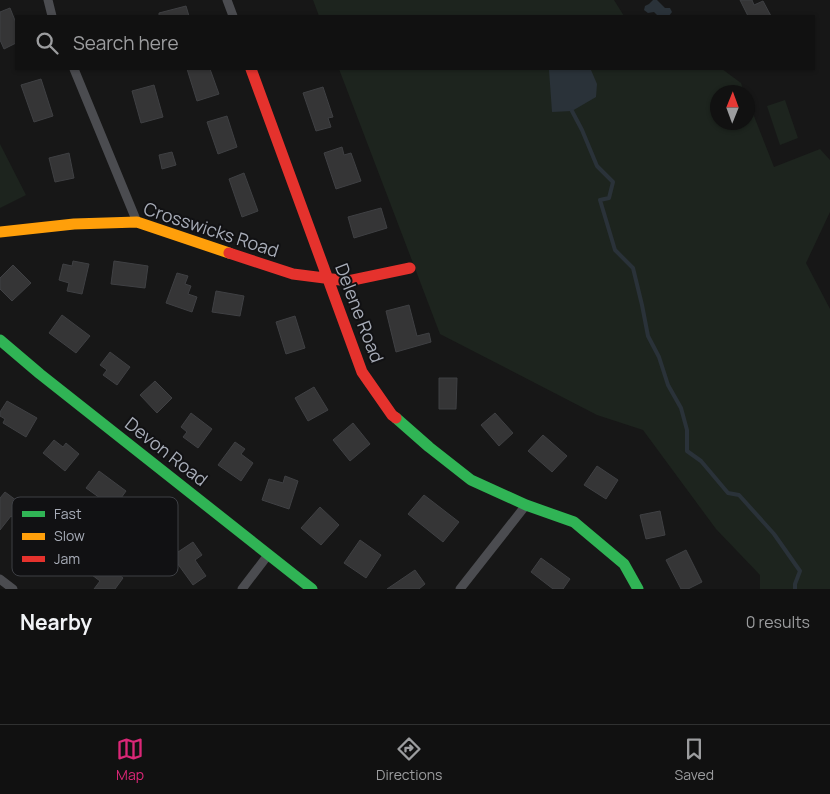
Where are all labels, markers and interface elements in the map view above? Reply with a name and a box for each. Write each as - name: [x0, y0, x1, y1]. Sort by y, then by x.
- search box: [15, 15, 815, 70]
- icon: search: [33, 29, 61, 57]
- text: Search here: [73, 30, 179, 56]
- north arrow: [710, 85, 755, 130]
- street label: Crosswicks Road: [141, 196, 282, 262]
- street label: Delene Road: [330, 260, 390, 366]
- street label: Devon Road: [120, 411, 213, 491]
- legend: [12, 497, 178, 576]
- text: Fast: [54, 504, 82, 523]
- text: Slow: [54, 526, 85, 545]
- text: Jam: [54, 549, 80, 568]
- text: Nearby: [20, 608, 92, 636]
- text: 0 results: [746, 611, 810, 633]
- tab: Map: [116, 735, 144, 784]
- tab: Directions: [376, 735, 442, 784]
- tab: Saved: [675, 735, 714, 784]

